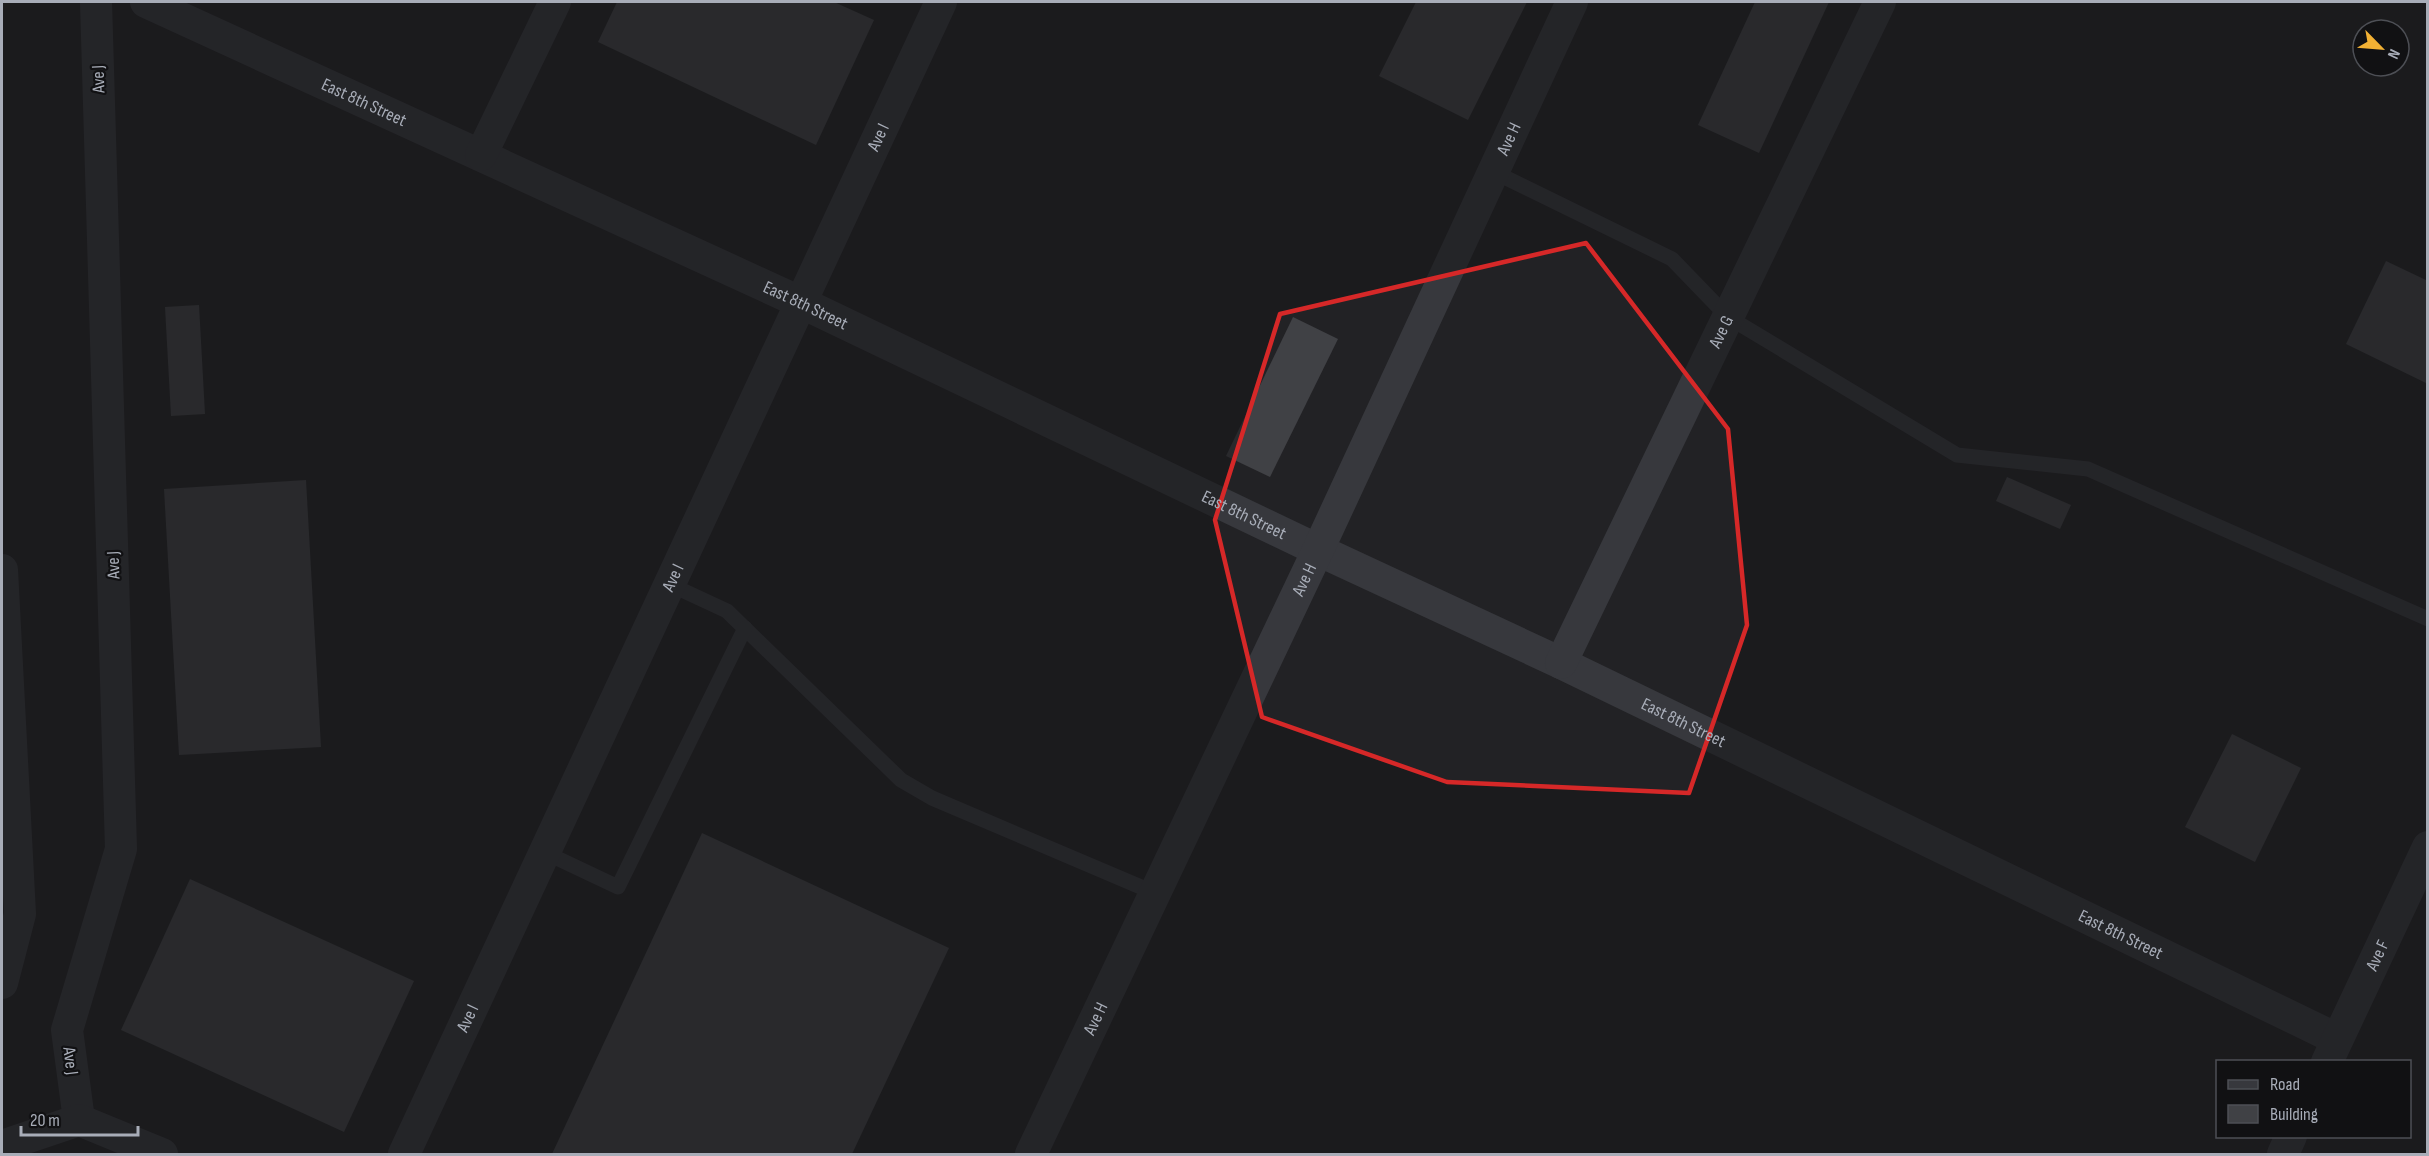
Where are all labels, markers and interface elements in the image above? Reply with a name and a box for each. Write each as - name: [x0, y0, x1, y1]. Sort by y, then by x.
- north arrow: [2351, 18, 2411, 78]
- text: N: [2383, 46, 2404, 62]
- street label: Ave J: [88, 65, 110, 94]
- street label: East 8th Street: [318, 74, 410, 131]
- street label: Ave H: [1492, 119, 1526, 160]
- street label: Ave I: [863, 120, 894, 155]
- street label: East 8th Street: [760, 277, 852, 335]
- street label: Ave G: [1704, 312, 1738, 352]
- street label: East 8th Street: [1198, 486, 1290, 544]
- street label: Ave J: [103, 551, 125, 580]
- street label: Ave H: [1287, 560, 1321, 600]
- street label: Ave I: [657, 561, 689, 596]
- street label: East 8th Street: [1638, 694, 1729, 752]
- street label: East 8th Street: [2075, 905, 2167, 964]
- street label: Ave F: [2361, 937, 2394, 975]
- street label: Ave H: [1079, 999, 1113, 1039]
- street label: Ave I: [452, 1001, 483, 1036]
- street label: Ave J: [58, 1045, 83, 1076]
- legend: [2216, 1060, 2411, 1138]
- text: Road: [2270, 1074, 2300, 1095]
- scale bar: [21, 1099, 138, 1137]
- text: Building: [2270, 1104, 2318, 1125]
- text: 20 m: [30, 1110, 60, 1131]

